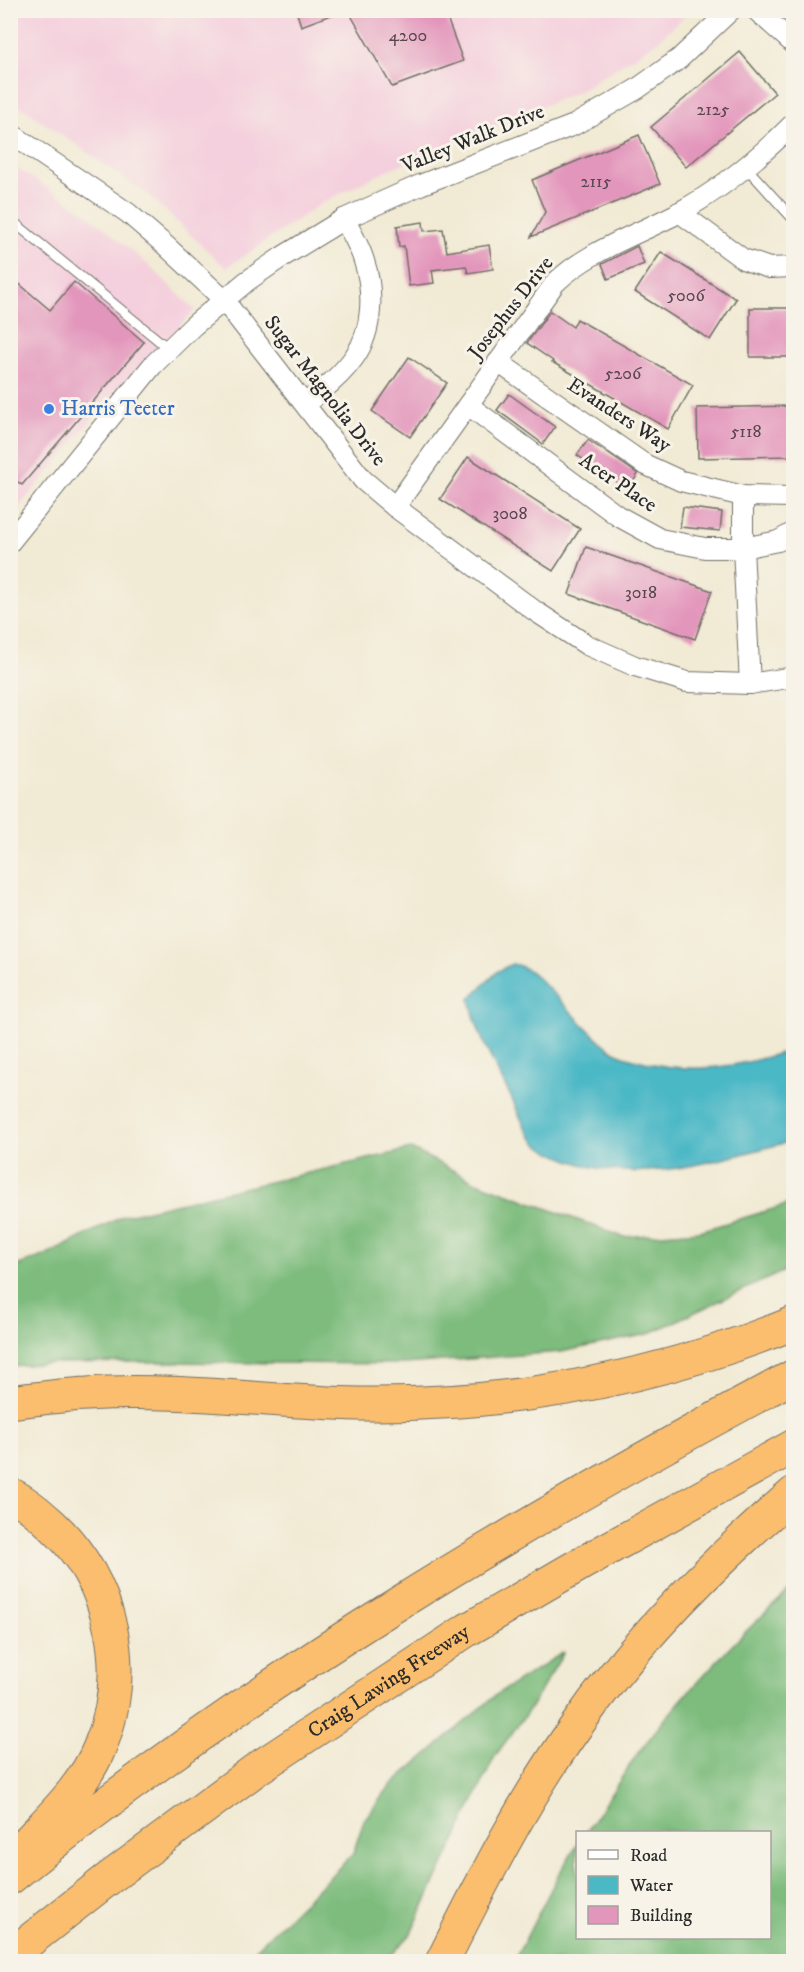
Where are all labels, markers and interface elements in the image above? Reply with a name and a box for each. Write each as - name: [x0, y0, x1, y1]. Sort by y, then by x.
- house number: 4200: [389, 25, 427, 47]
- street label: Valley Walk Drive: [397, 98, 548, 180]
- house number: 2125: [696, 99, 730, 121]
- house number: 2115: [581, 171, 611, 193]
- street label: Josephus Drive: [461, 251, 559, 366]
- house number: 5006: [667, 285, 705, 307]
- street label: Sugar Magnolia Drive: [258, 311, 392, 472]
- house number: 5206: [605, 363, 642, 385]
- street label: Evanders Way: [562, 372, 677, 459]
- place label: Harris Teeter: [61, 396, 175, 422]
- marker: Harris Teeter: [42, 402, 56, 416]
- house number: 5118: [730, 421, 762, 443]
- street label: Acer Place: [574, 447, 662, 519]
- house number: 3008: [492, 503, 528, 525]
- house number: 3018: [625, 582, 657, 604]
- street label: Craig Lawing Freeway: [303, 1618, 476, 1744]
- legend: [576, 1831, 771, 1939]
- text: Road: [630, 1845, 667, 1867]
- text: Water: [629, 1875, 673, 1897]
- text: Building: [630, 1905, 692, 1927]

